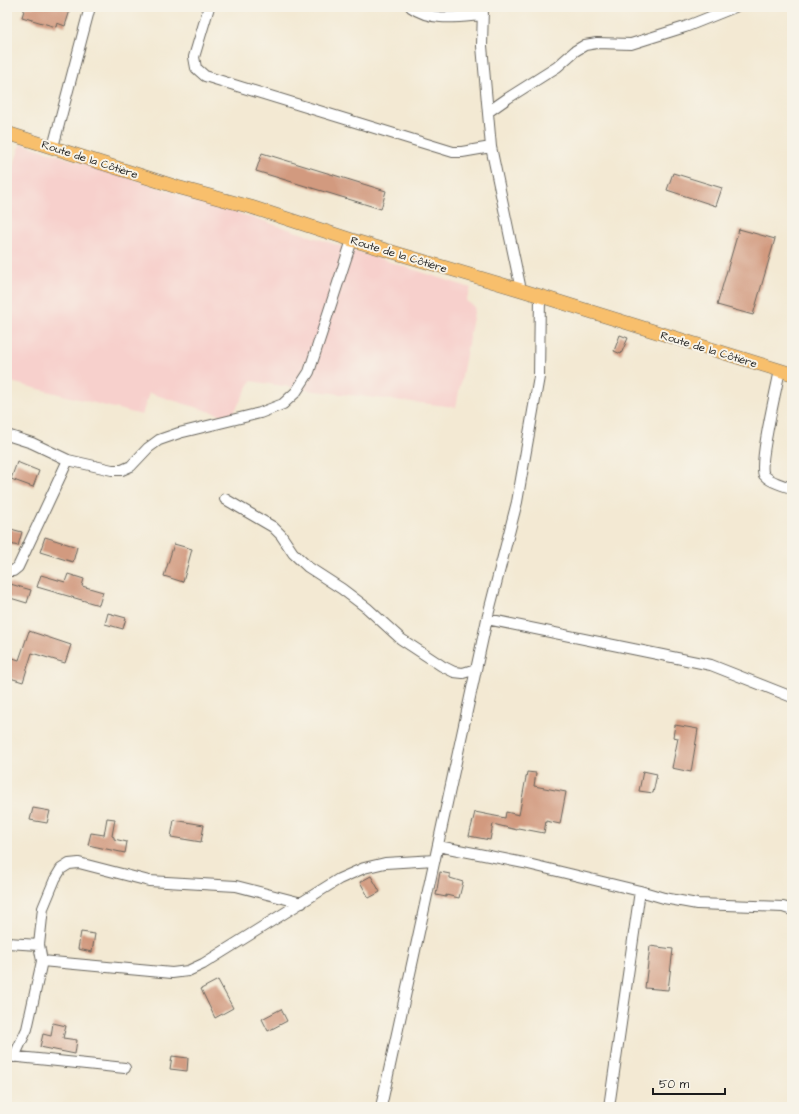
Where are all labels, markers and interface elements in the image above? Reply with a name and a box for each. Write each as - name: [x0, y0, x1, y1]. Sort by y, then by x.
- street label: Route de la Côtière: [40, 137, 140, 182]
- street label: Route de la Côtière: [349, 233, 449, 276]
- street label: Route de la Côtière: [659, 328, 759, 371]
- scale bar: [653, 1070, 725, 1096]
- text: 50 m: [659, 1076, 690, 1093]

